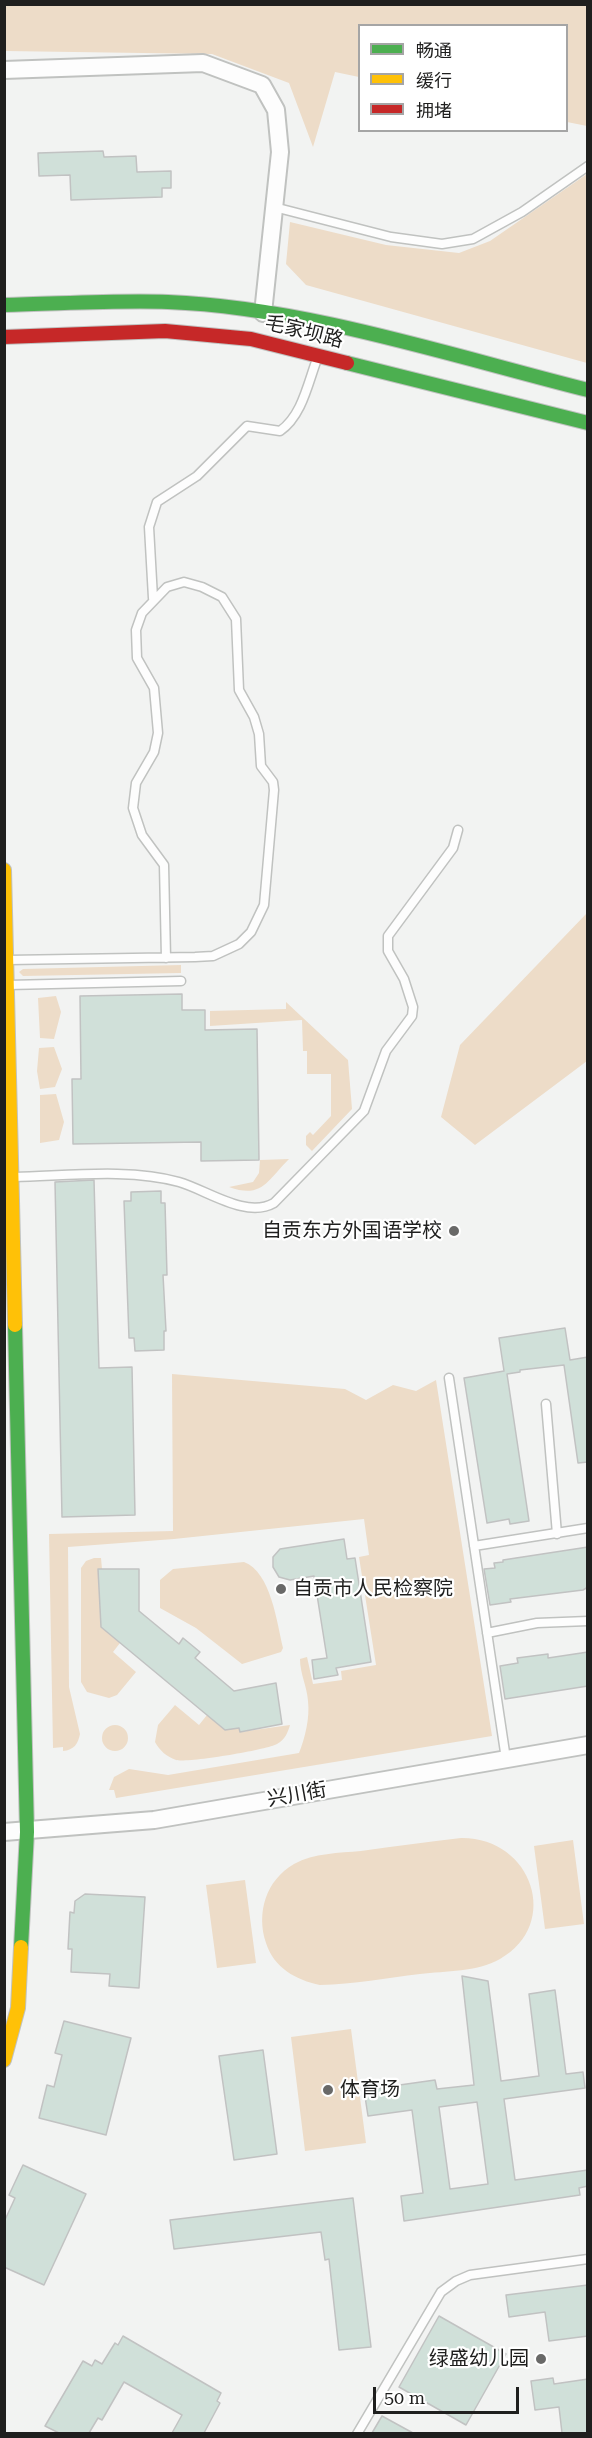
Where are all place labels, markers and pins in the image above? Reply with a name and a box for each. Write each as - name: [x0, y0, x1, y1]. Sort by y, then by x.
- place label: 自贡东方外国语学校: [262, 1219, 442, 1243]
- marker: 自贡东方外国语学校: [447, 1224, 461, 1238]
- place label: 自贡市人民检察院: [293, 1577, 453, 1601]
- marker: 自贡市人民检察院: [274, 1582, 288, 1596]
- place label: 体育场: [340, 2078, 400, 2102]
- marker: 体育场: [321, 2083, 335, 2097]
- place label: 绿盛幼儿园: [429, 2347, 529, 2371]
- marker: 绿盛幼儿园: [534, 2352, 548, 2366]

